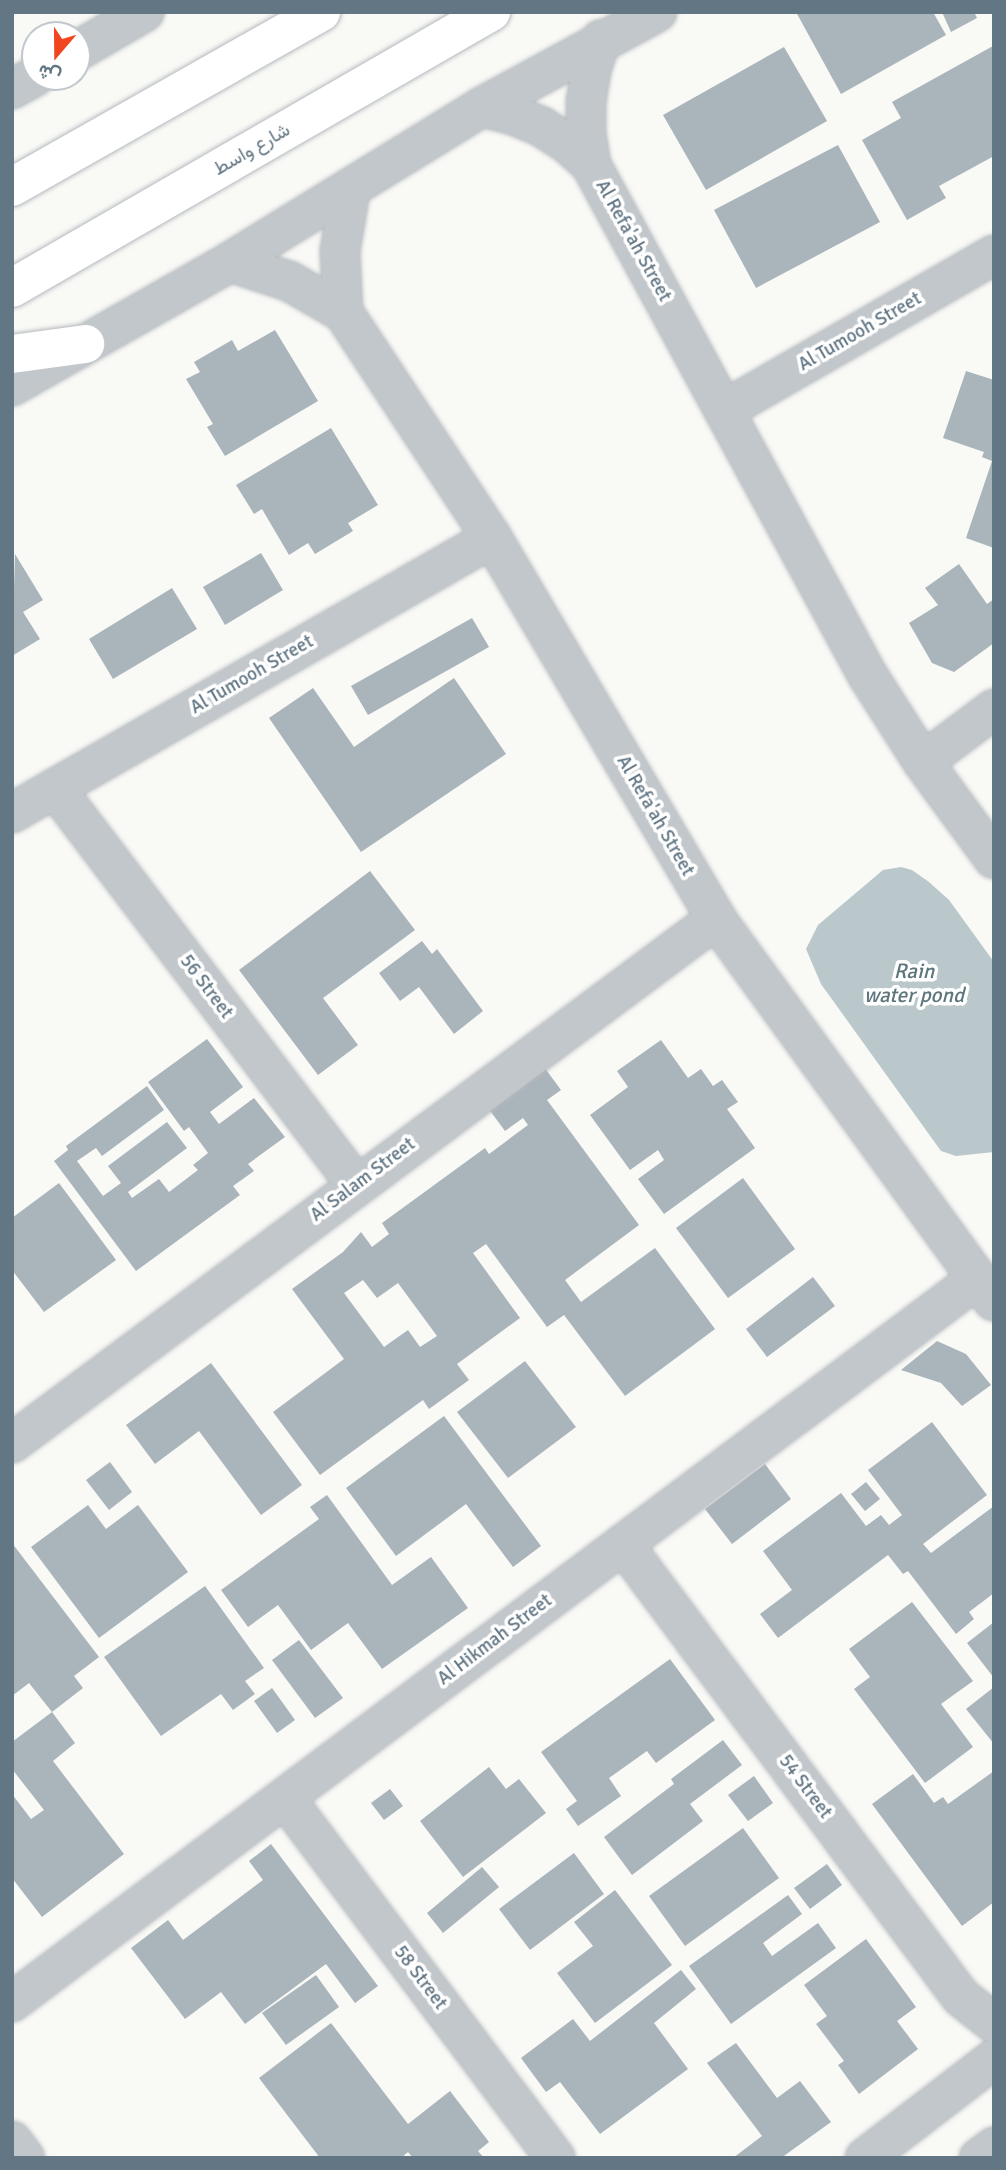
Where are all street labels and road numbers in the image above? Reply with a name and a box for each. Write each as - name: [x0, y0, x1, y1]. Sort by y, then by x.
- street label: شارع واسط: [210, 119, 294, 181]
- street label: Al Refa'ah Street: [590, 176, 676, 306]
- street label: Al Tumooh Street: [794, 288, 926, 376]
- street label: Al Tumooh Street: [186, 631, 318, 719]
- street label: Al Refa'ah Street: [611, 752, 699, 880]
- street label: 56 Street: [175, 951, 237, 1023]
- street label: Al Salam Street: [306, 1133, 420, 1227]
- street label: Al Hikmah Street: [433, 1590, 557, 1690]
- street label: 54 Street: [774, 1751, 836, 1823]
- street label: 58 Street: [389, 1942, 451, 2014]

